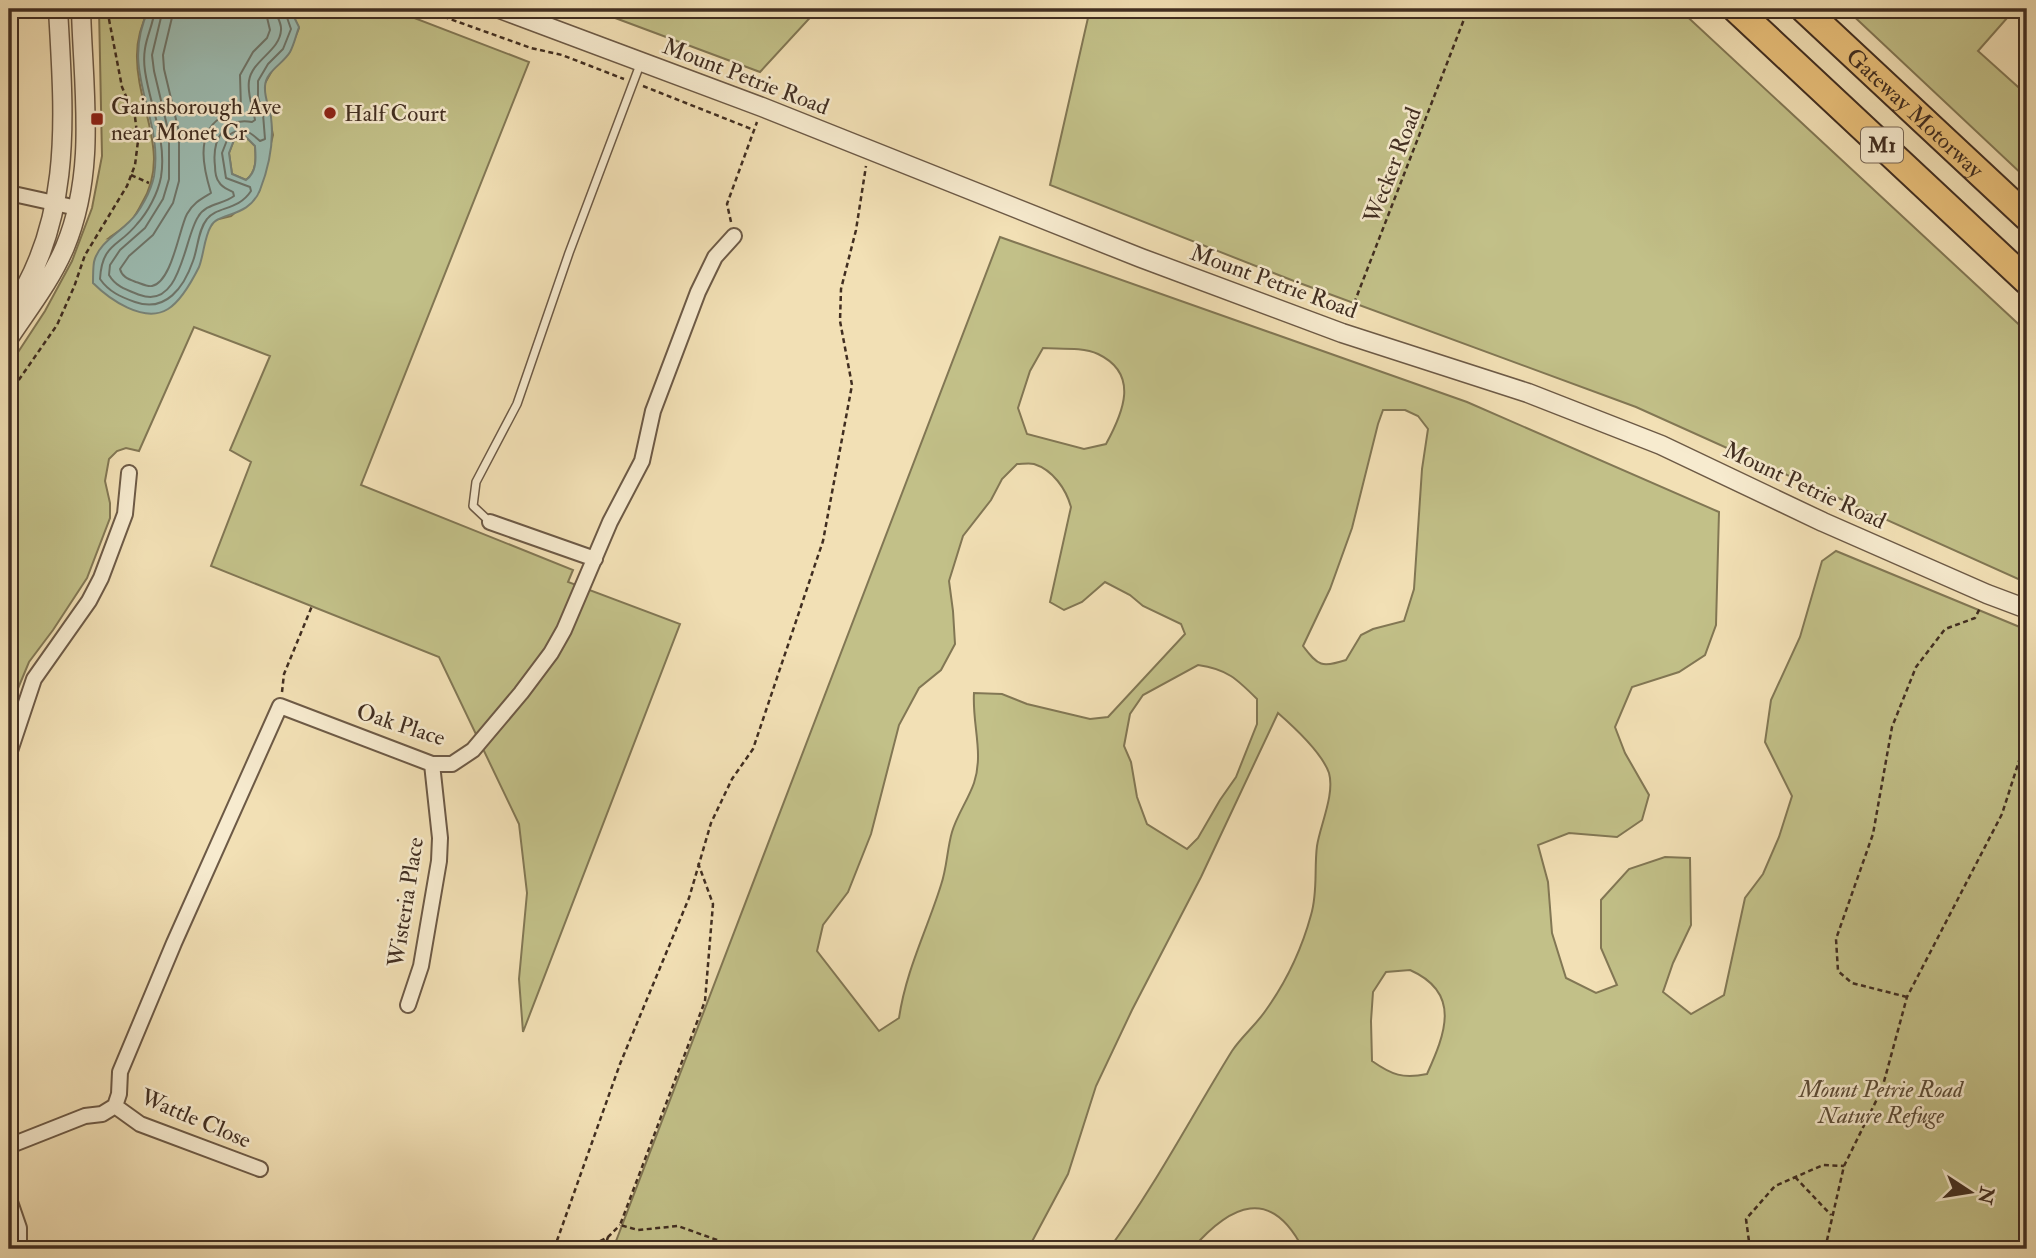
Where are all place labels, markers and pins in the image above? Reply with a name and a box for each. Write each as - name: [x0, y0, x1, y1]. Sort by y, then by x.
- place label: Gainsborough Ave near Monet Cr: [111, 92, 281, 147]
- place label: Half Court: [344, 99, 446, 128]
- marker: Half Court: [322, 105, 338, 121]
- marker: Gainsborough Ave near Monet Cr: [89, 111, 105, 127]

